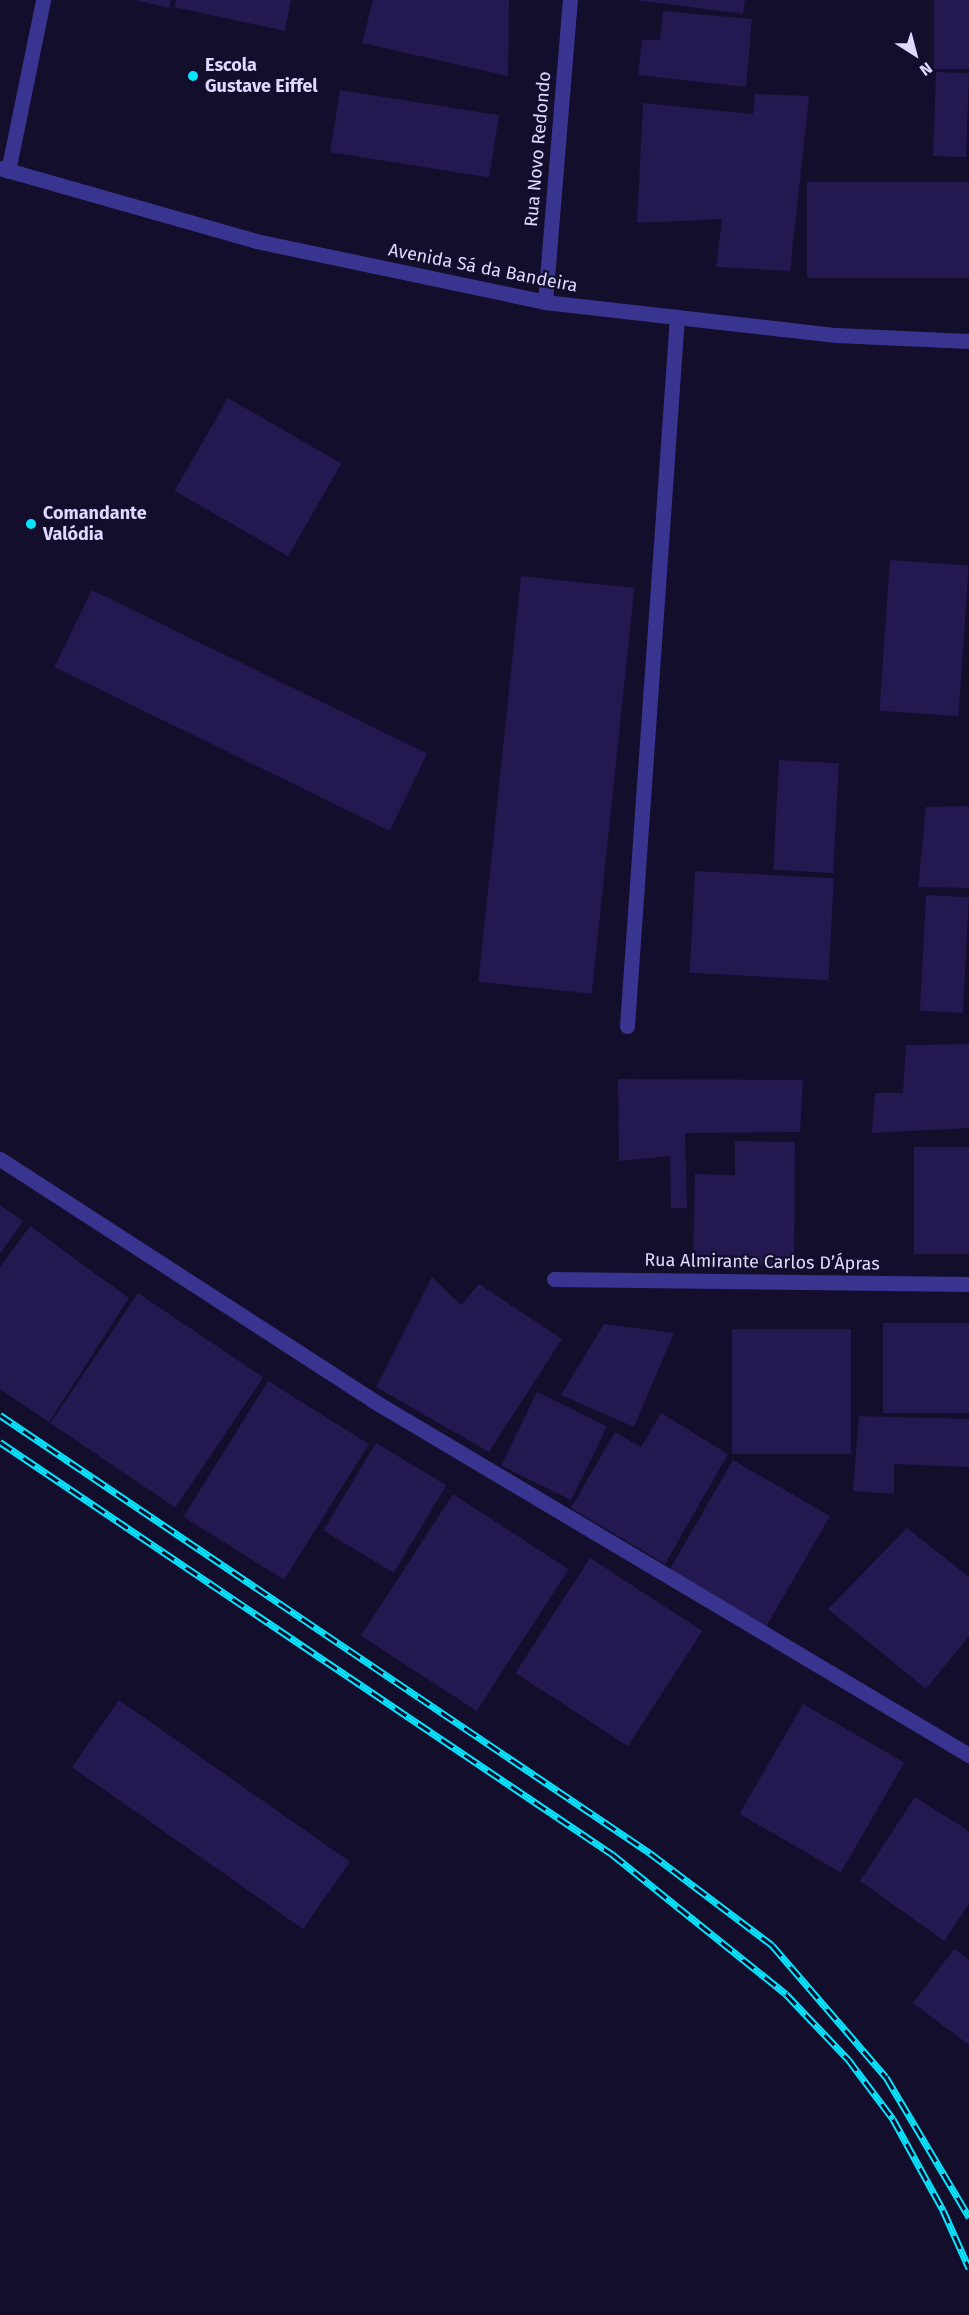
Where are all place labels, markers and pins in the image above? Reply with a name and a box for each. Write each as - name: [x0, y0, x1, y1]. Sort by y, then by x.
- place label: Escola Gustave Eiffel: [205, 55, 318, 98]
- marker: Escola Gustave Eiffel: [186, 69, 200, 83]
- place label: Comandante Valódia: [43, 503, 147, 546]
- marker: Comandante Valódia: [24, 517, 38, 531]

